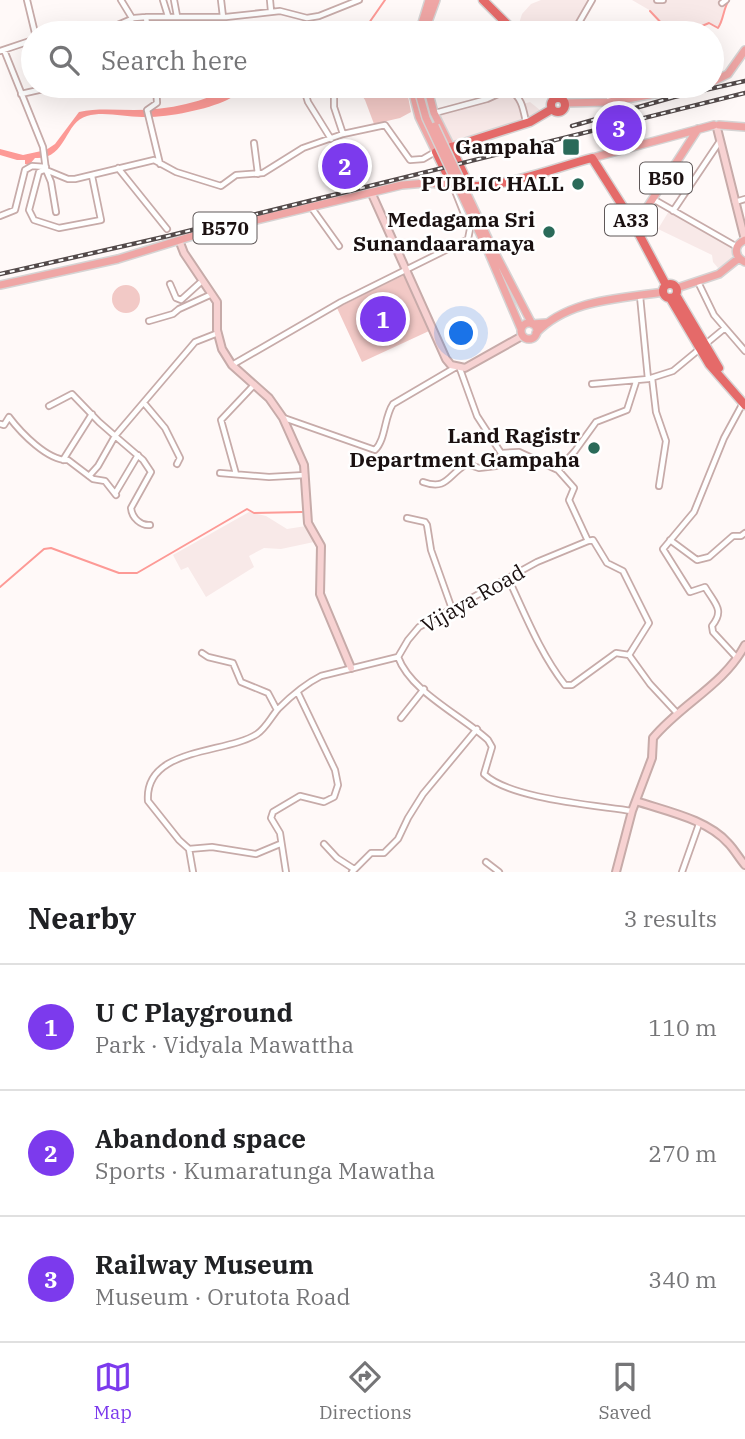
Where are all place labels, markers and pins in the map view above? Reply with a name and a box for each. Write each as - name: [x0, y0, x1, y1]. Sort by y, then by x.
- pin: 3: [596, 102, 642, 154]
- place label: Gampaha: [455, 132, 555, 160]
- marker: Gampaha: [561, 137, 581, 157]
- pin: 2: [322, 140, 368, 192]
- place label: PUBLIC HALL: [421, 169, 564, 197]
- marker: PUBLIC HALL: [570, 176, 586, 192]
- place label: Medagama Sri Sunandaaramaya: [353, 205, 535, 257]
- marker: Medagama Sri Sunandaaramaya: [541, 224, 557, 240]
- pin: 1: [360, 293, 406, 345]
- place label: Land Ragistr Department Gampaha: [349, 421, 581, 473]
- marker: Land Ragistr Department Gampaha: [586, 440, 602, 456]

